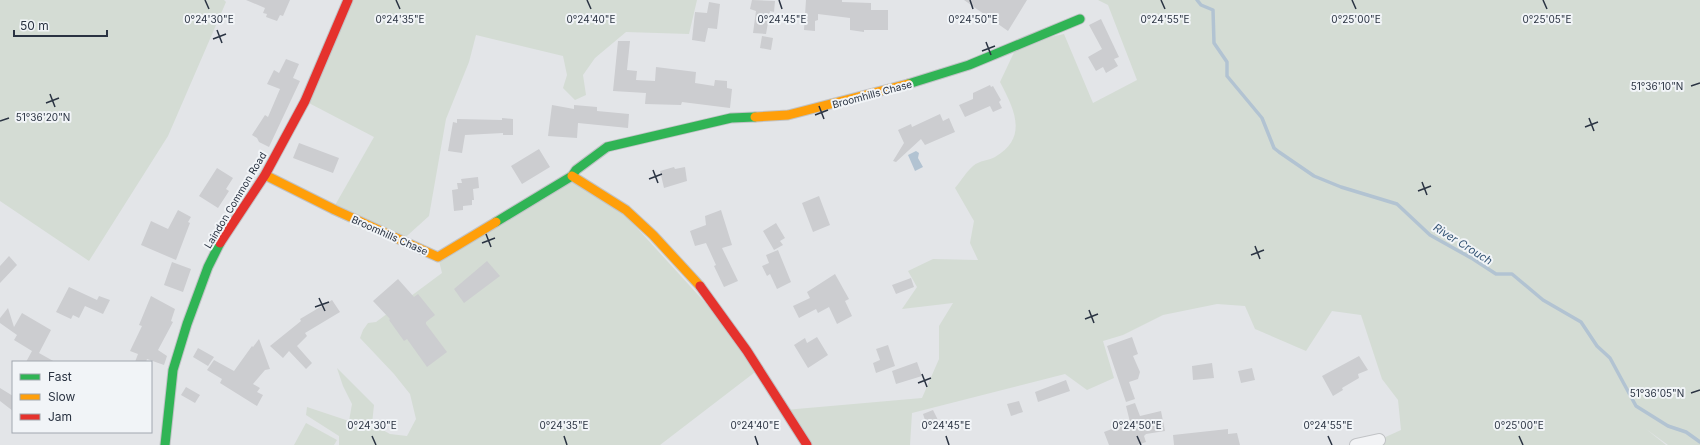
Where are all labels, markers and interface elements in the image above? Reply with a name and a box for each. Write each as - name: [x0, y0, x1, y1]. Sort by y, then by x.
- scale bar: [14, 12, 107, 38]
- text: 0°24'30"E: [184, 13, 234, 25]
- text: 0°24'35"E: [375, 13, 425, 25]
- text: 0°24'40"E: [566, 13, 616, 25]
- text: 0°24'45"E: [758, 13, 806, 25]
- text: 0°24'50"E: [948, 13, 998, 25]
- text: 0°24'55"E: [1140, 13, 1190, 25]
- text: 0°25'00"E: [1331, 13, 1381, 25]
- text: 0°25'05"E: [1522, 13, 1572, 25]
- text: 50 m: [20, 18, 49, 33]
- street label: Broomhills Chase: [831, 78, 913, 110]
- text: 51°36'10"N: [1631, 80, 1683, 92]
- text: 51°36'20"N: [16, 111, 70, 123]
- street label: Laindon Common Road: [202, 150, 268, 250]
- street label: Broomhills Chase: [350, 213, 430, 257]
- water label: River Crouch: [1431, 220, 1496, 268]
- legend: [12, 361, 152, 433]
- text: Fast: [48, 369, 72, 384]
- text: 51°36'05"N: [1630, 387, 1684, 399]
- text: Slow: [48, 389, 76, 404]
- text: Jam: [48, 409, 72, 424]
- text: 0°24'30"E: [347, 419, 397, 431]
- text: 0°24'35"E: [539, 419, 589, 431]
- text: 0°24'40"E: [730, 419, 780, 431]
- text: 0°24'45"E: [922, 419, 970, 431]
- text: 0°24'50"E: [1112, 419, 1162, 431]
- text: 0°24'55"E: [1303, 419, 1353, 431]
- text: 0°25'00"E: [1494, 419, 1544, 431]

